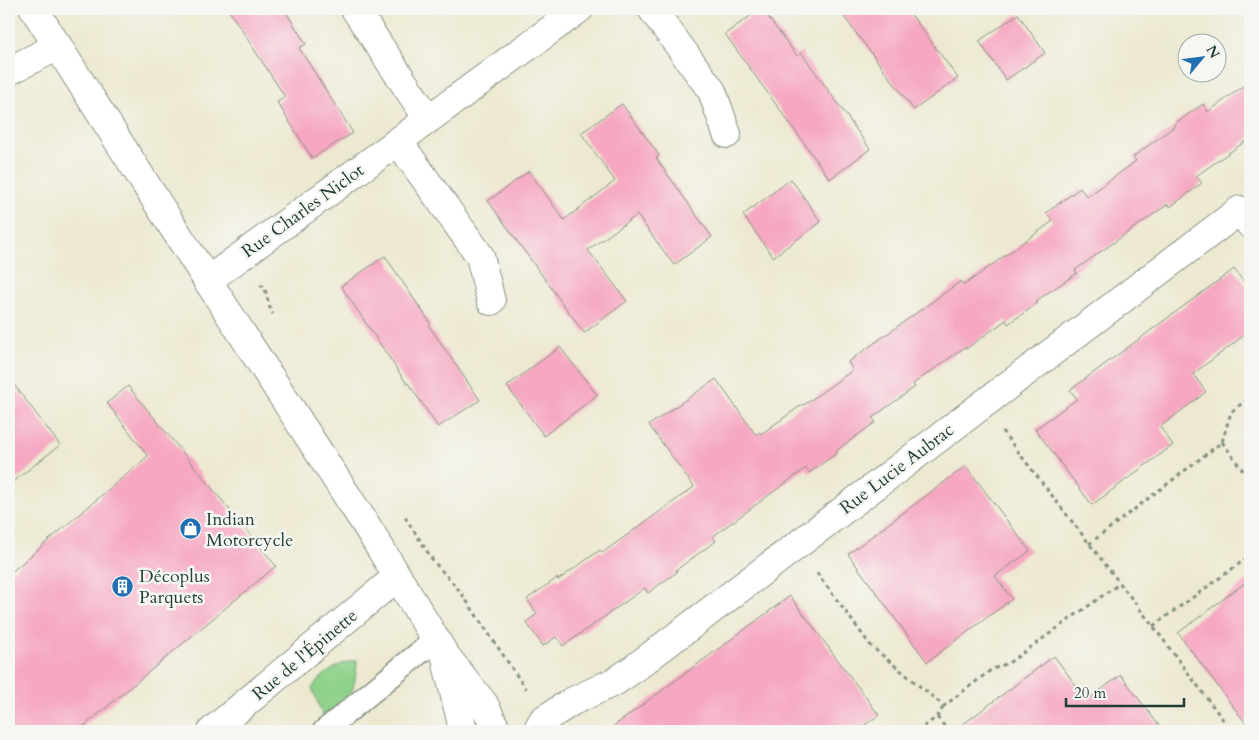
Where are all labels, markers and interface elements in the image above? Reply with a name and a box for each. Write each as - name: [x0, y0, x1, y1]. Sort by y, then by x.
- north arrow: [1176, 32, 1226, 82]
- text: N: [1202, 42, 1224, 62]
- street label: Rue Charles Niclot: [237, 158, 369, 264]
- street label: Rue Lucie Aubrac: [835, 418, 959, 520]
- place label: Indian Motorcycle: [206, 507, 293, 553]
- shop icon: Indian Motorcycle: [178, 517, 202, 541]
- place label: Décoplus Parquets: [139, 564, 210, 610]
- building icon: Décoplus Parquets: [111, 574, 135, 598]
- street label: Rue de l'Épinette: [247, 604, 363, 706]
- scale bar: [1066, 675, 1184, 707]
- text: 20 m: [1074, 683, 1106, 703]

